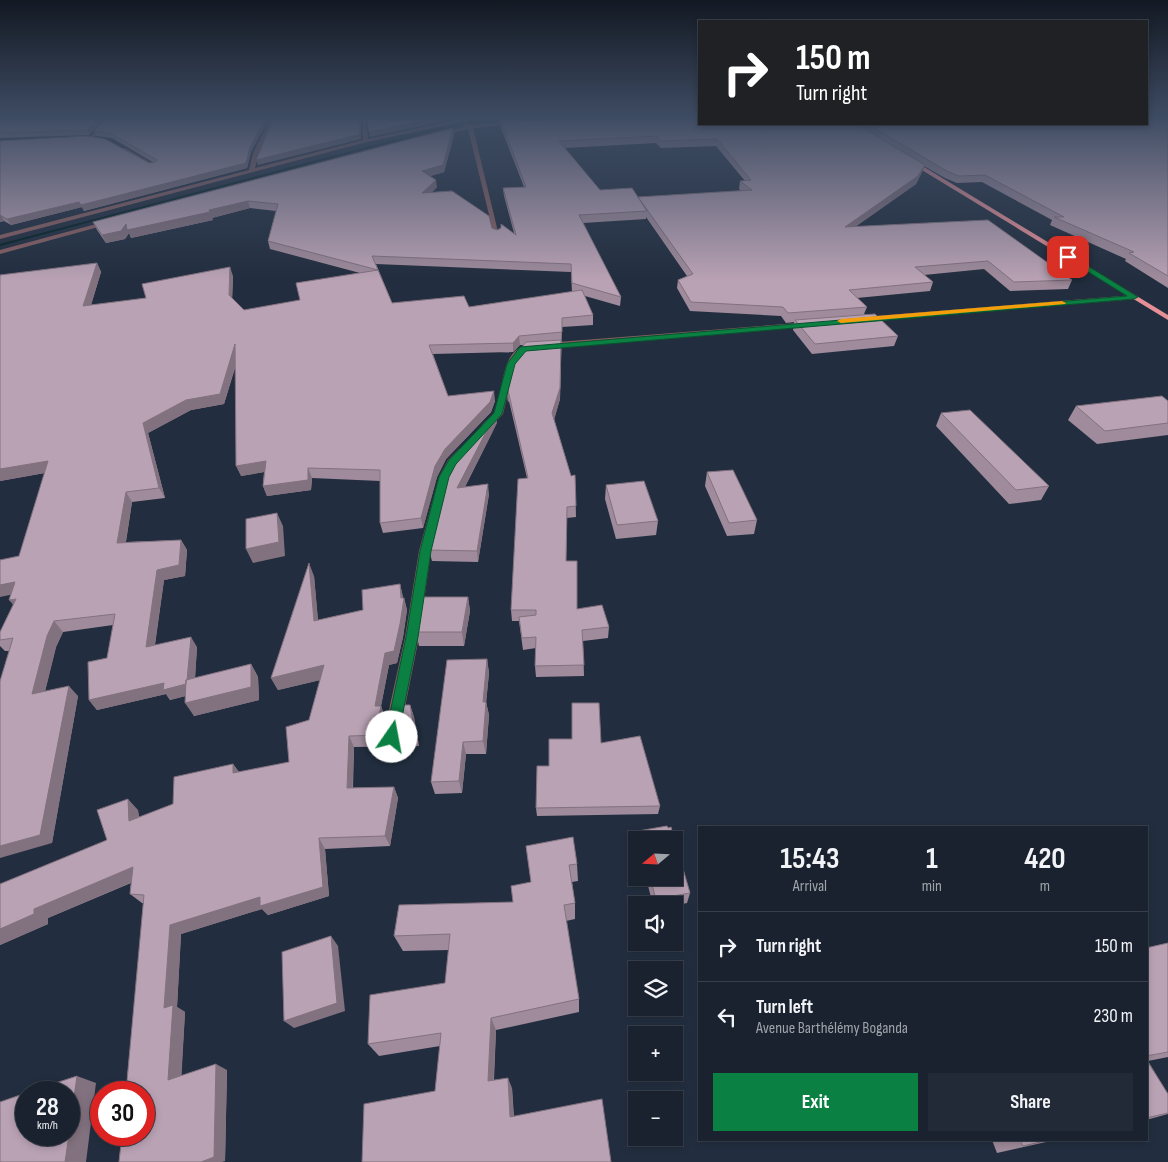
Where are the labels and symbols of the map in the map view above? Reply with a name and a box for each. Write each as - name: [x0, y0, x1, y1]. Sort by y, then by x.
- pin: [1047, 236, 1089, 278]
- position arrow: [365, 710, 417, 762]
- north arrow: [628, 831, 682, 886]
- speed limit sign: 30: [90, 1081, 155, 1146]

